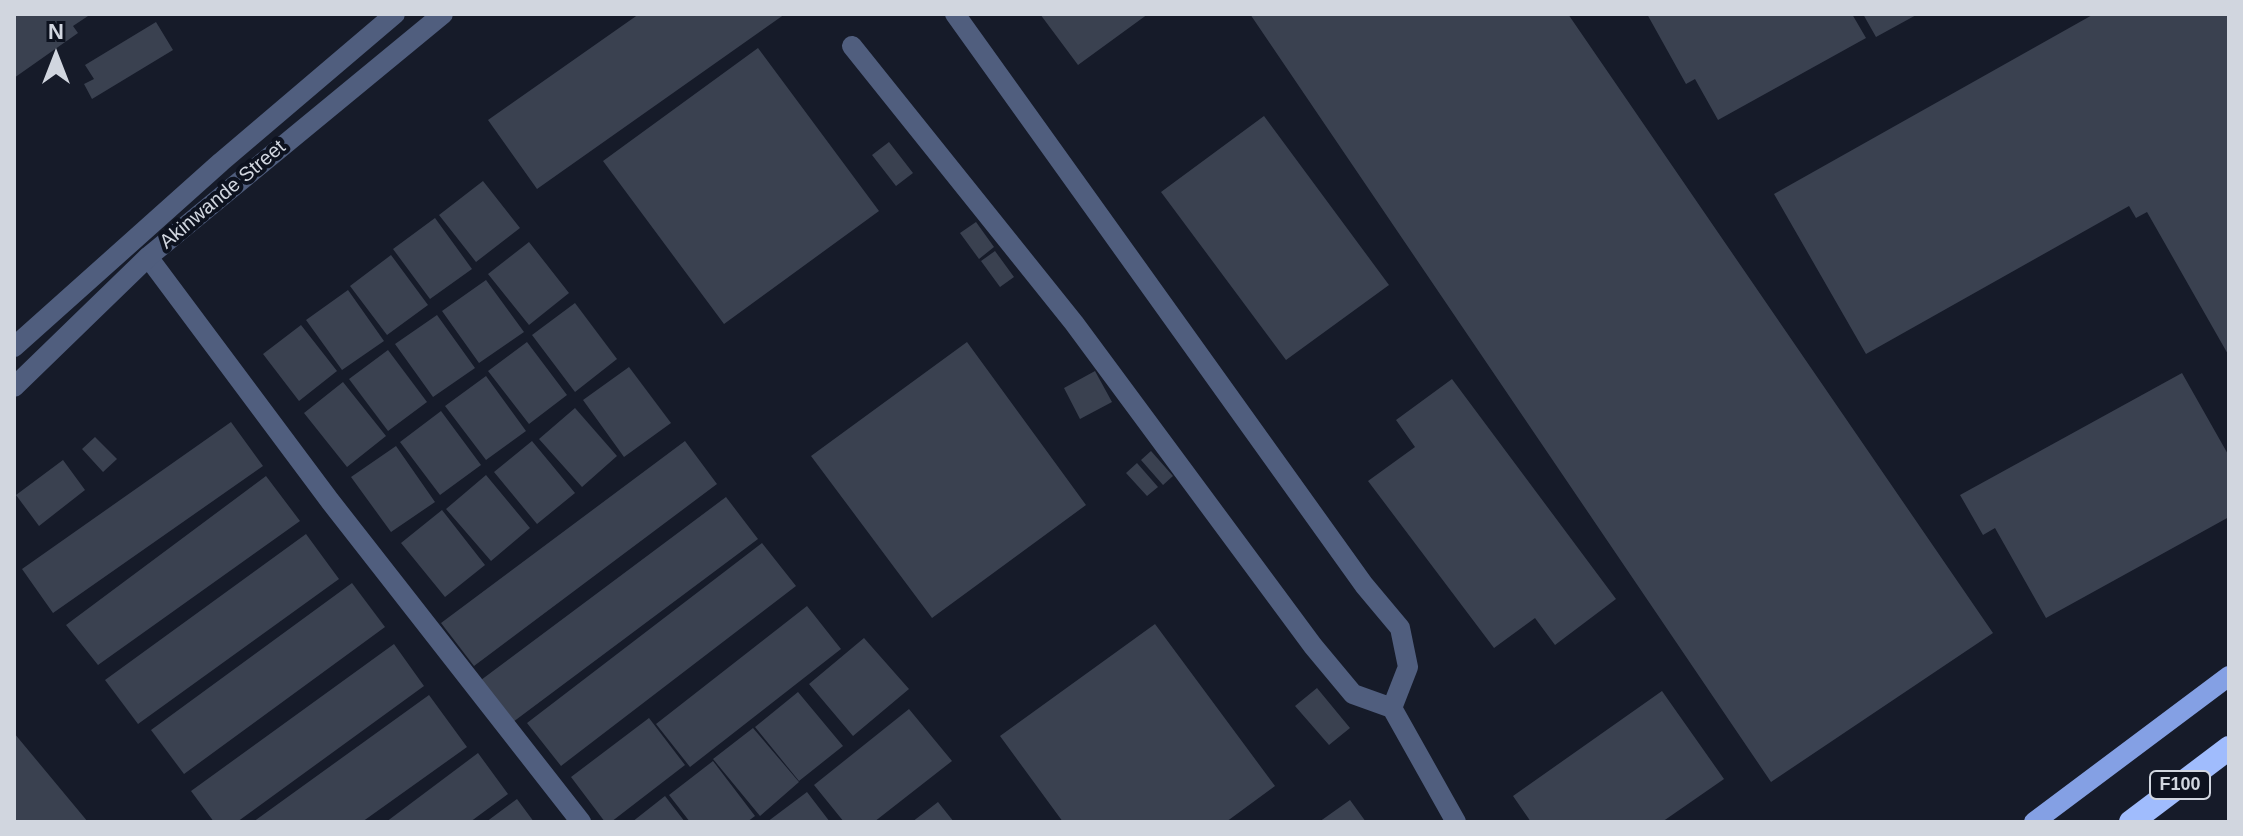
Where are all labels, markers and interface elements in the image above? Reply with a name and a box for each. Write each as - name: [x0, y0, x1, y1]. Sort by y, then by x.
- north arrow: [16, 16, 96, 96]
- text: N: [48, 19, 64, 44]
- street label: Akinwande Street: [155, 135, 291, 255]
- road number: F100: [2150, 771, 2210, 799]

